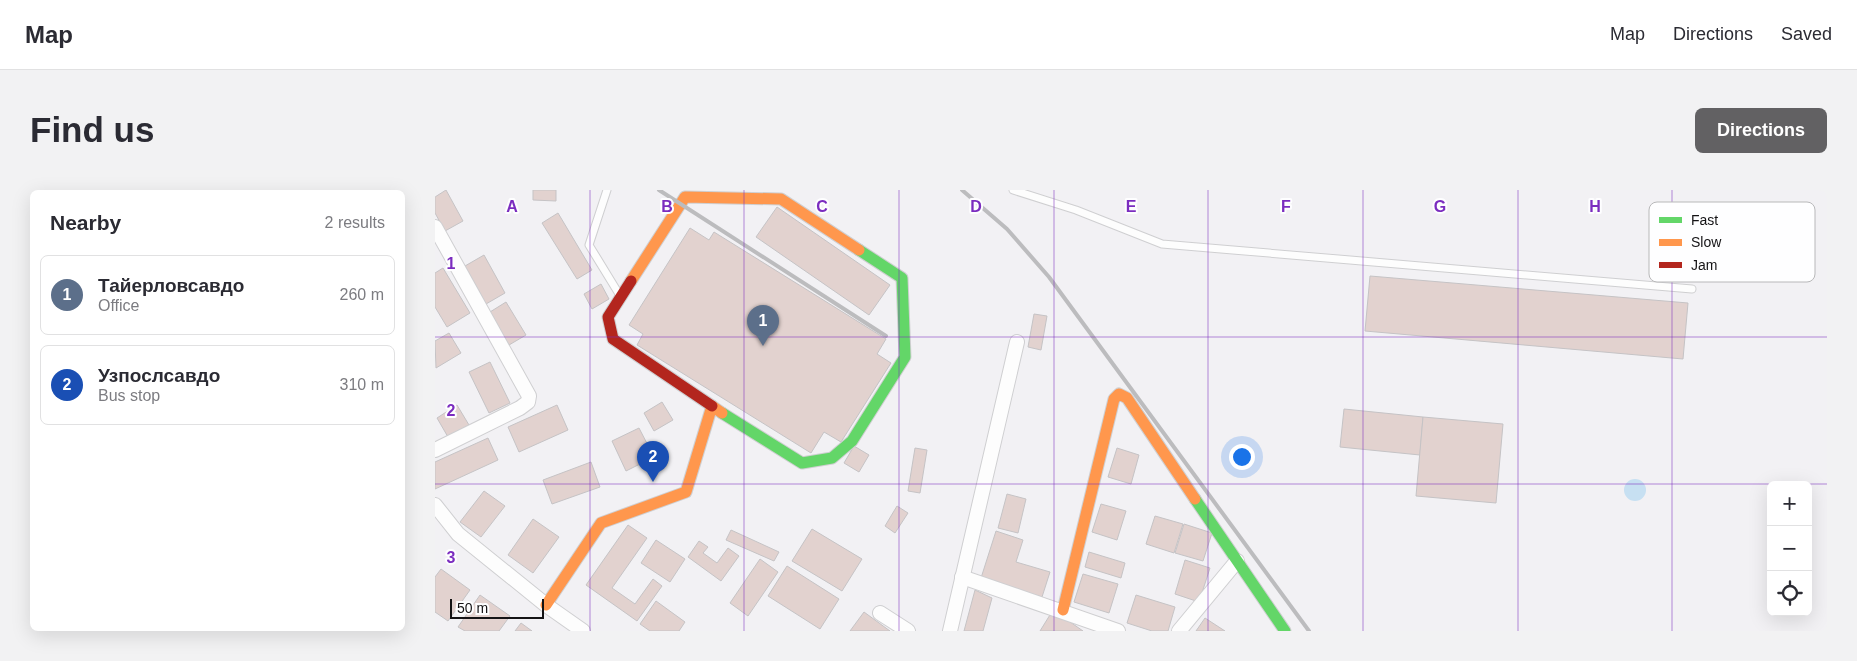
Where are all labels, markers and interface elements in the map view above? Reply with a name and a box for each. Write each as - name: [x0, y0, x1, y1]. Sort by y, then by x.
- text: Map: [25, 21, 73, 48]
- text: Map: [1610, 24, 1645, 44]
- text: Directions: [1673, 24, 1753, 44]
- text: Saved: [1781, 24, 1832, 44]
- button: Directions: [1695, 108, 1827, 153]
- text: Find us: [30, 110, 154, 149]
- text: A: [506, 198, 518, 215]
- text: B: [661, 198, 673, 215]
- text: C: [816, 198, 828, 215]
- text: D: [970, 198, 982, 215]
- text: E: [1126, 198, 1137, 215]
- text: F: [1281, 198, 1291, 215]
- text: G: [1434, 198, 1446, 215]
- text: H: [1589, 198, 1601, 215]
- legend: [1649, 202, 1815, 282]
- text: Nearby: [50, 211, 121, 234]
- text: Fast: [1691, 212, 1718, 228]
- text: 2 results: [325, 214, 385, 231]
- text: Slow: [1691, 234, 1722, 250]
- text: 1: [447, 255, 456, 272]
- text: Jam: [1691, 257, 1717, 273]
- text: Тайерловсавдо: [98, 275, 244, 296]
- text: 1: [63, 286, 71, 303]
- text: 260 m: [340, 286, 384, 303]
- text: Office: [98, 297, 140, 314]
- pin: 1: [747, 305, 779, 346]
- text: Узпослсавдо: [98, 365, 220, 386]
- text: 2: [63, 376, 71, 393]
- text: 310 m: [340, 376, 384, 393]
- text: Bus stop: [98, 387, 160, 404]
- text: 2: [447, 402, 456, 419]
- pin: 2: [637, 441, 669, 482]
- your location: [1229, 444, 1255, 470]
- map controls: [1767, 481, 1812, 616]
- button: +: [1767, 481, 1812, 526]
- button: −: [1767, 526, 1812, 571]
- text: 3: [447, 549, 456, 566]
- button: locate: [1767, 571, 1812, 616]
- scale bar: [450, 596, 544, 619]
- text: 50 m: [457, 600, 488, 616]

